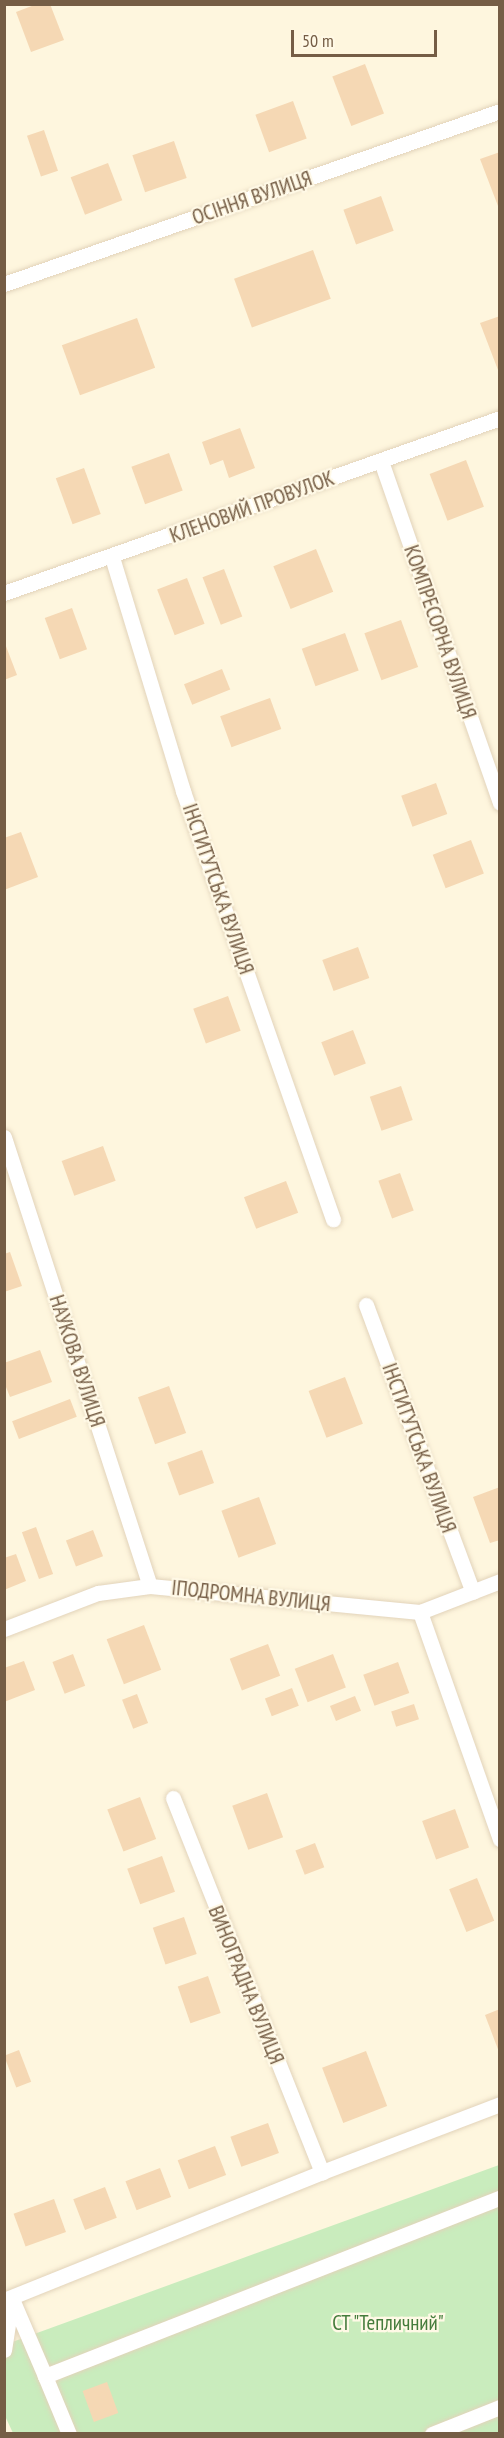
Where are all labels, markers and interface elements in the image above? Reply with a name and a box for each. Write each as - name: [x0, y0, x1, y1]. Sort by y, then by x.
- scale bar: [294, 18, 440, 56]
- text: 50 m: [302, 29, 334, 52]
- street label: ОСІННЯ ВУЛИЦЯ: [189, 166, 315, 230]
- street label: КЛЕНОВИЙ ПРОВУЛОК: [166, 466, 338, 548]
- street label: КОМПРЕСОРНА ВУЛИЦЯ: [398, 542, 482, 722]
- street label: ІНСТИТУТСЬКА ВУЛИЦЯ: [177, 800, 259, 978]
- street label: НАУКОВА ВУЛИЦЯ: [44, 1291, 110, 1431]
- street label: ІНСТИТУТСЬКА ВУЛИЦЯ: [376, 1359, 462, 1537]
- street label: ІПОДРОМНА ВУЛИЦЯ: [170, 1575, 332, 1617]
- street label: ВИНОГРАДНА ВУЛИЦЯ: [203, 1902, 289, 2068]
- park label: СТ "Тепличний": [331, 2310, 445, 2336]

